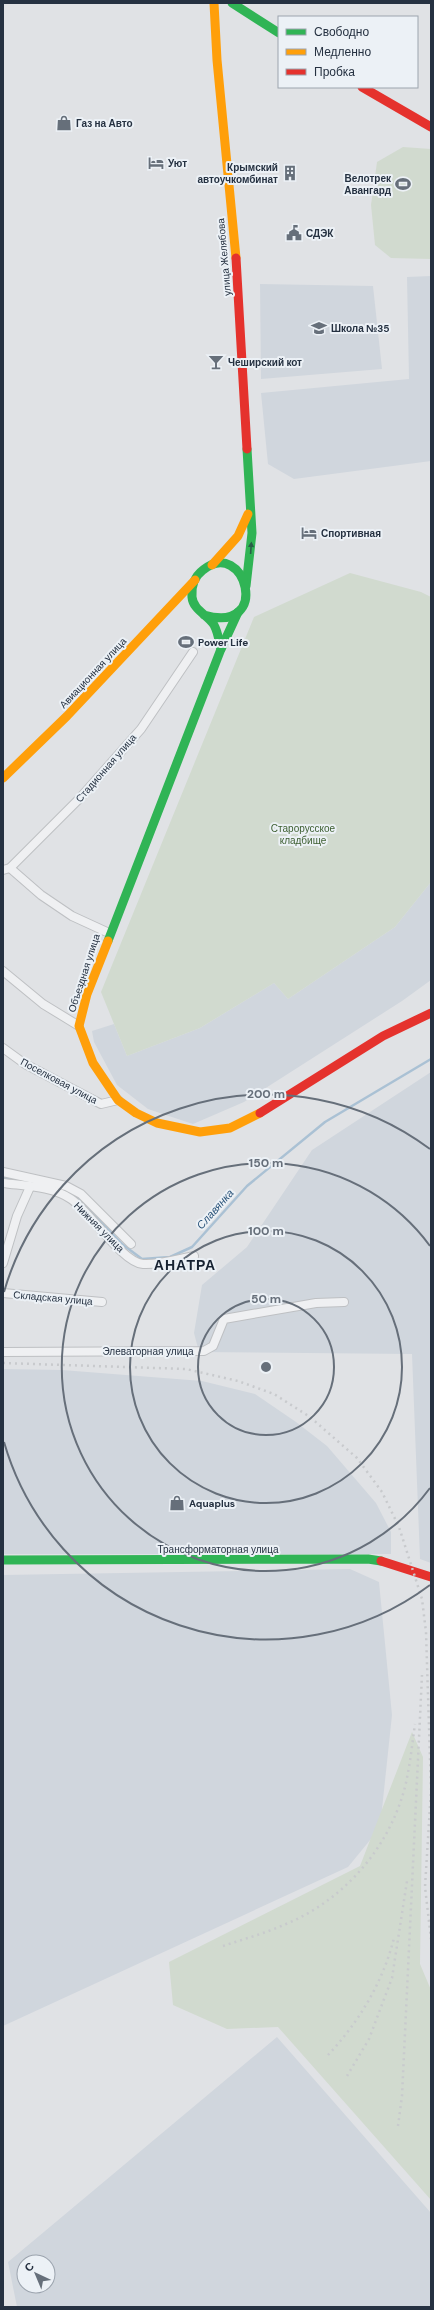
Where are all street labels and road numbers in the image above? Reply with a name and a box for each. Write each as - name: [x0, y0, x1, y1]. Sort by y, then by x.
- street label: улица Желябова: [214, 217, 234, 296]
- street label: Авиационная улица: [57, 635, 129, 711]
- street label: Стадионная улица: [73, 731, 140, 805]
- street label: Объездная улица: [65, 932, 103, 1014]
- street label: Поселковая улица: [18, 1055, 100, 1107]
- street label: Нижняя улица: [71, 1199, 127, 1255]
- street label: Складская улица: [13, 1288, 94, 1308]
- street label: Элеваторная улица: [102, 1345, 194, 1358]
- street label: Трансформаторная улица: [158, 1543, 279, 1556]

